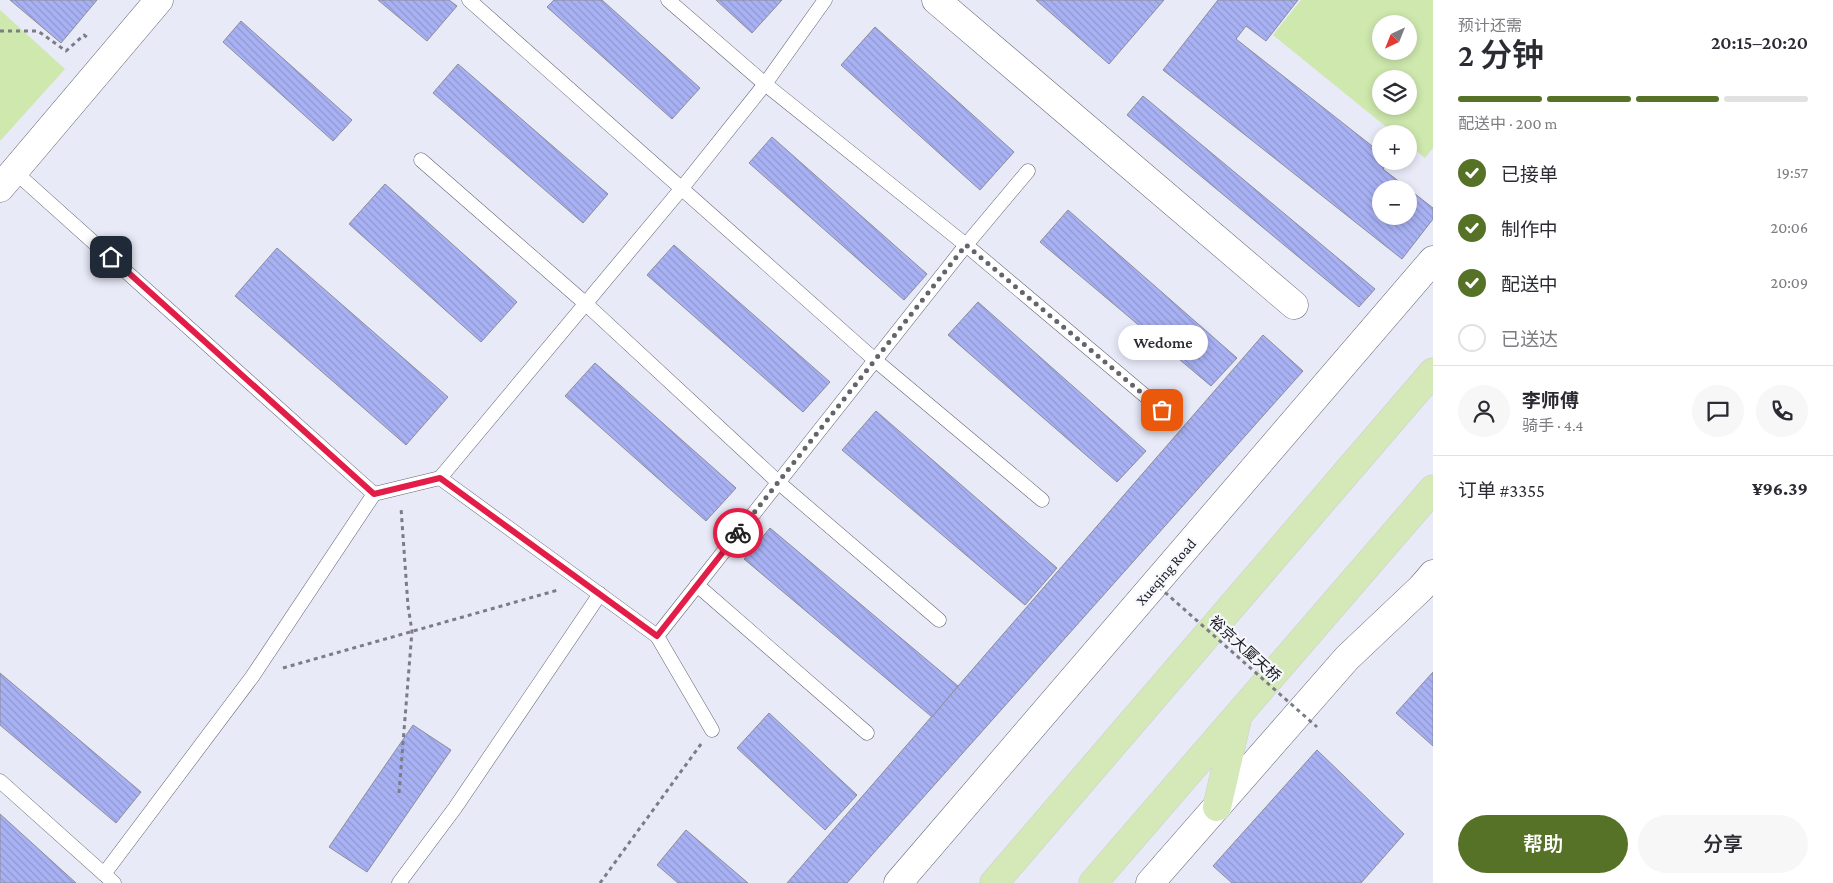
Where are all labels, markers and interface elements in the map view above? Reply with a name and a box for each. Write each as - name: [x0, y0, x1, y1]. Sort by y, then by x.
- north arrow: [1372, 15, 1418, 60]
- map controls: [1372, 15, 1417, 225]
- text: 预计还需: [1458, 17, 1522, 34]
- text: 20:15–20:20: [1711, 32, 1808, 53]
- text: 2 分钟: [1458, 37, 1544, 73]
- button: layers: [1372, 70, 1417, 115]
- text: 配送中 · 200 m: [1458, 115, 1557, 132]
- button: +: [1372, 125, 1417, 170]
- icon: check: [1458, 159, 1486, 187]
- text: 已接单: [1501, 164, 1558, 185]
- text: 19:57: [1776, 164, 1808, 181]
- button: −: [1372, 180, 1417, 225]
- icon: check: [1458, 214, 1486, 242]
- text: 制作中: [1501, 219, 1558, 240]
- text: 20:06: [1771, 219, 1808, 236]
- pin: [90, 236, 132, 278]
- icon: home: [97, 243, 125, 271]
- icon: check: [1458, 269, 1486, 297]
- text: 配送中: [1501, 274, 1558, 295]
- text: 20:09: [1771, 274, 1808, 291]
- callout: Wedome: [1117, 325, 1207, 360]
- text: 已送达: [1501, 329, 1558, 350]
- text: Wedome: [1134, 334, 1192, 351]
- button: person: [1458, 385, 1510, 437]
- button: chat: [1692, 385, 1744, 437]
- button: phone: [1756, 385, 1808, 437]
- pin: [1141, 389, 1183, 431]
- text: 李师傅: [1522, 390, 1579, 411]
- icon: bag: [1148, 396, 1176, 424]
- text: 骑手 · 4.4: [1522, 417, 1583, 434]
- text: ¥96.39: [1752, 478, 1808, 499]
- text: 订单 #3355: [1458, 480, 1545, 501]
- courier: [713, 508, 763, 558]
- icon: bike: [724, 519, 752, 547]
- street label: Xueqing Road: [1133, 535, 1200, 609]
- street label: 裕京大厦天桥: [1206, 613, 1284, 685]
- button: 帮助: [1458, 815, 1628, 873]
- button: 分享: [1638, 815, 1808, 873]

